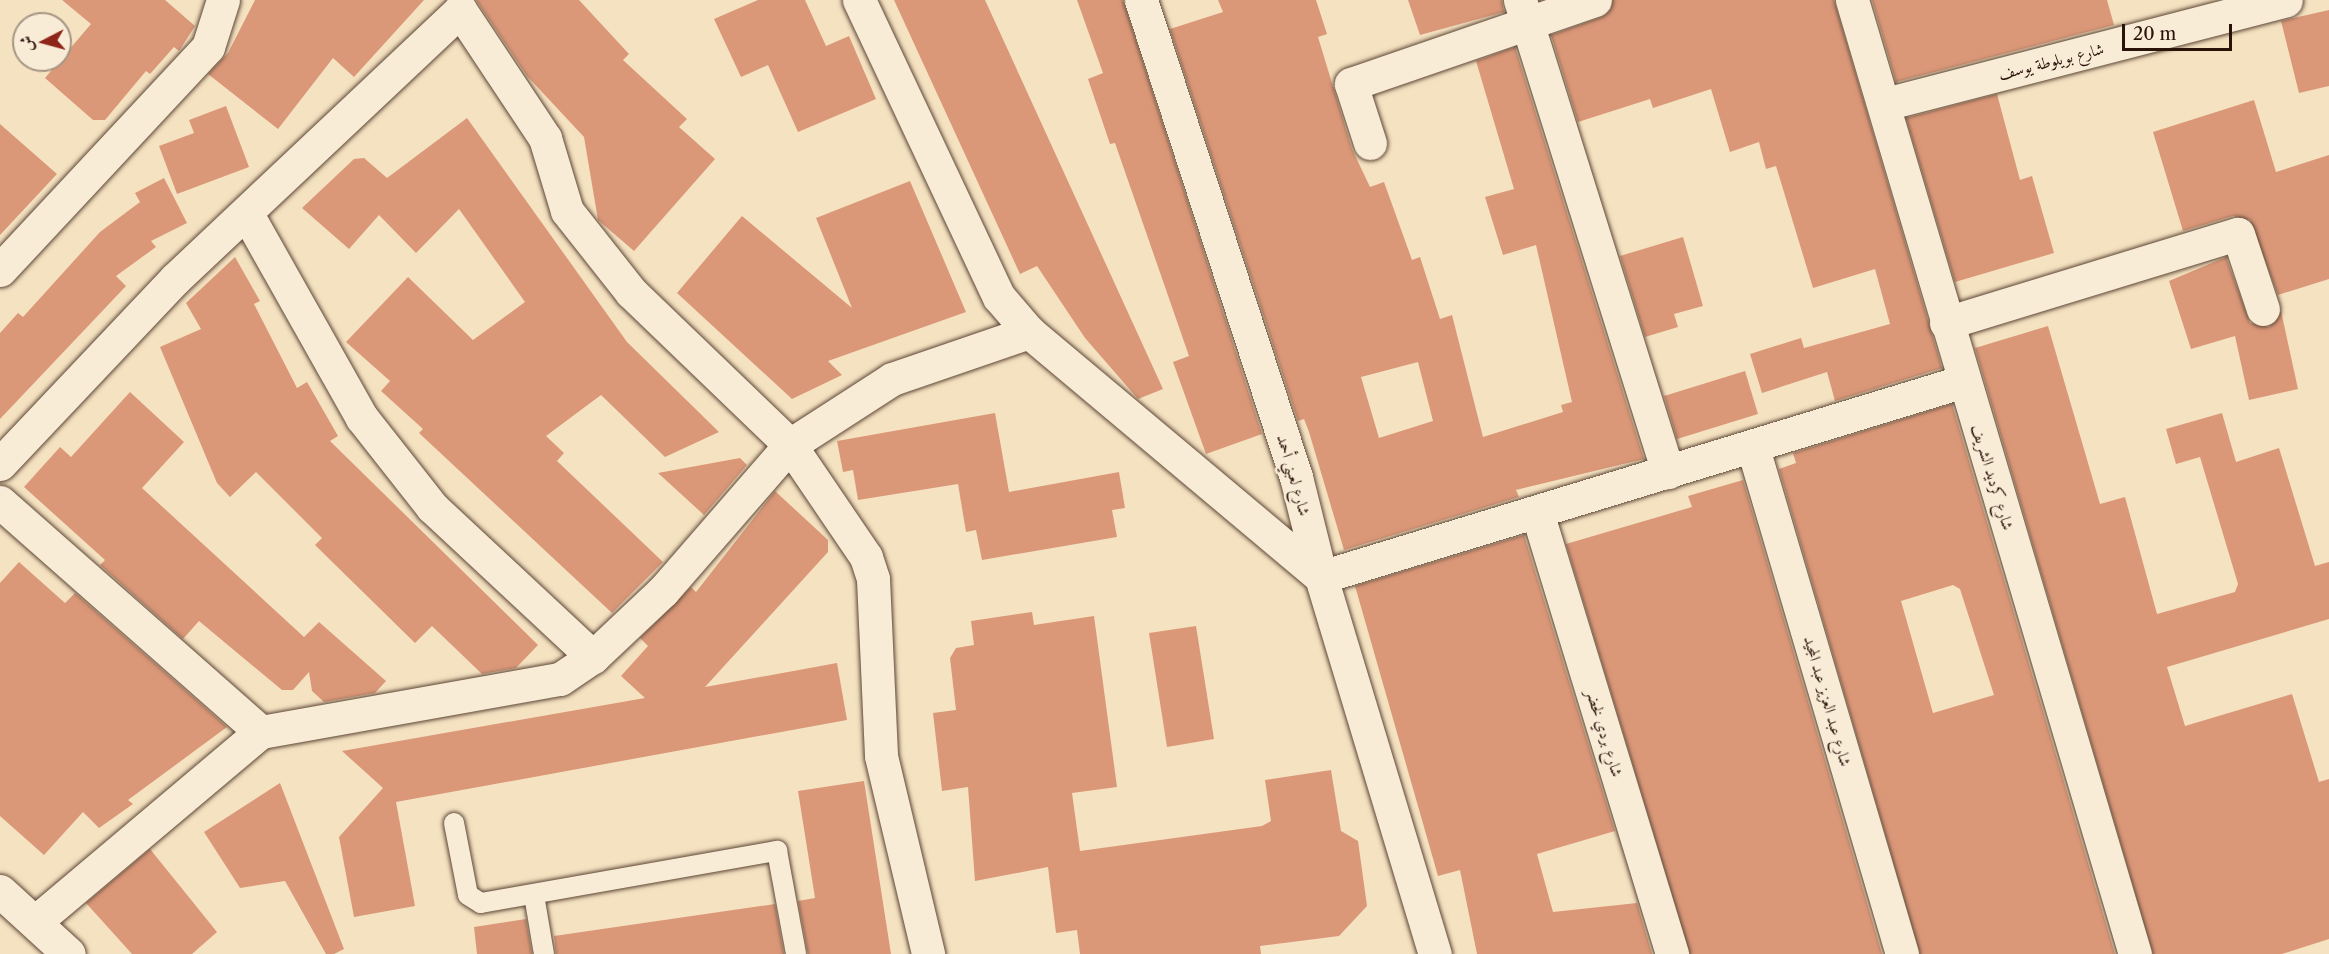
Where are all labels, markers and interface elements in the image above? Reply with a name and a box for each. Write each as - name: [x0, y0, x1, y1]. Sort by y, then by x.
- north arrow: [12, 12, 72, 72]
- scale bar: [2125, 12, 2234, 50]
- text: 20 m: [2133, 23, 2176, 45]
- text: ش: [15, 35, 37, 53]
- street label: شارع بويلوطة يوسف: [1996, 39, 2106, 83]
- street label: شارع كرديد الشريف: [1968, 422, 2018, 532]
- street label: شارع لعبني أحمد: [1273, 432, 1315, 518]
- street label: شارع عبد العزيز عبد المجيد: [1800, 634, 1856, 768]
- street label: شارع بردي لخضر: [1583, 687, 1627, 779]

